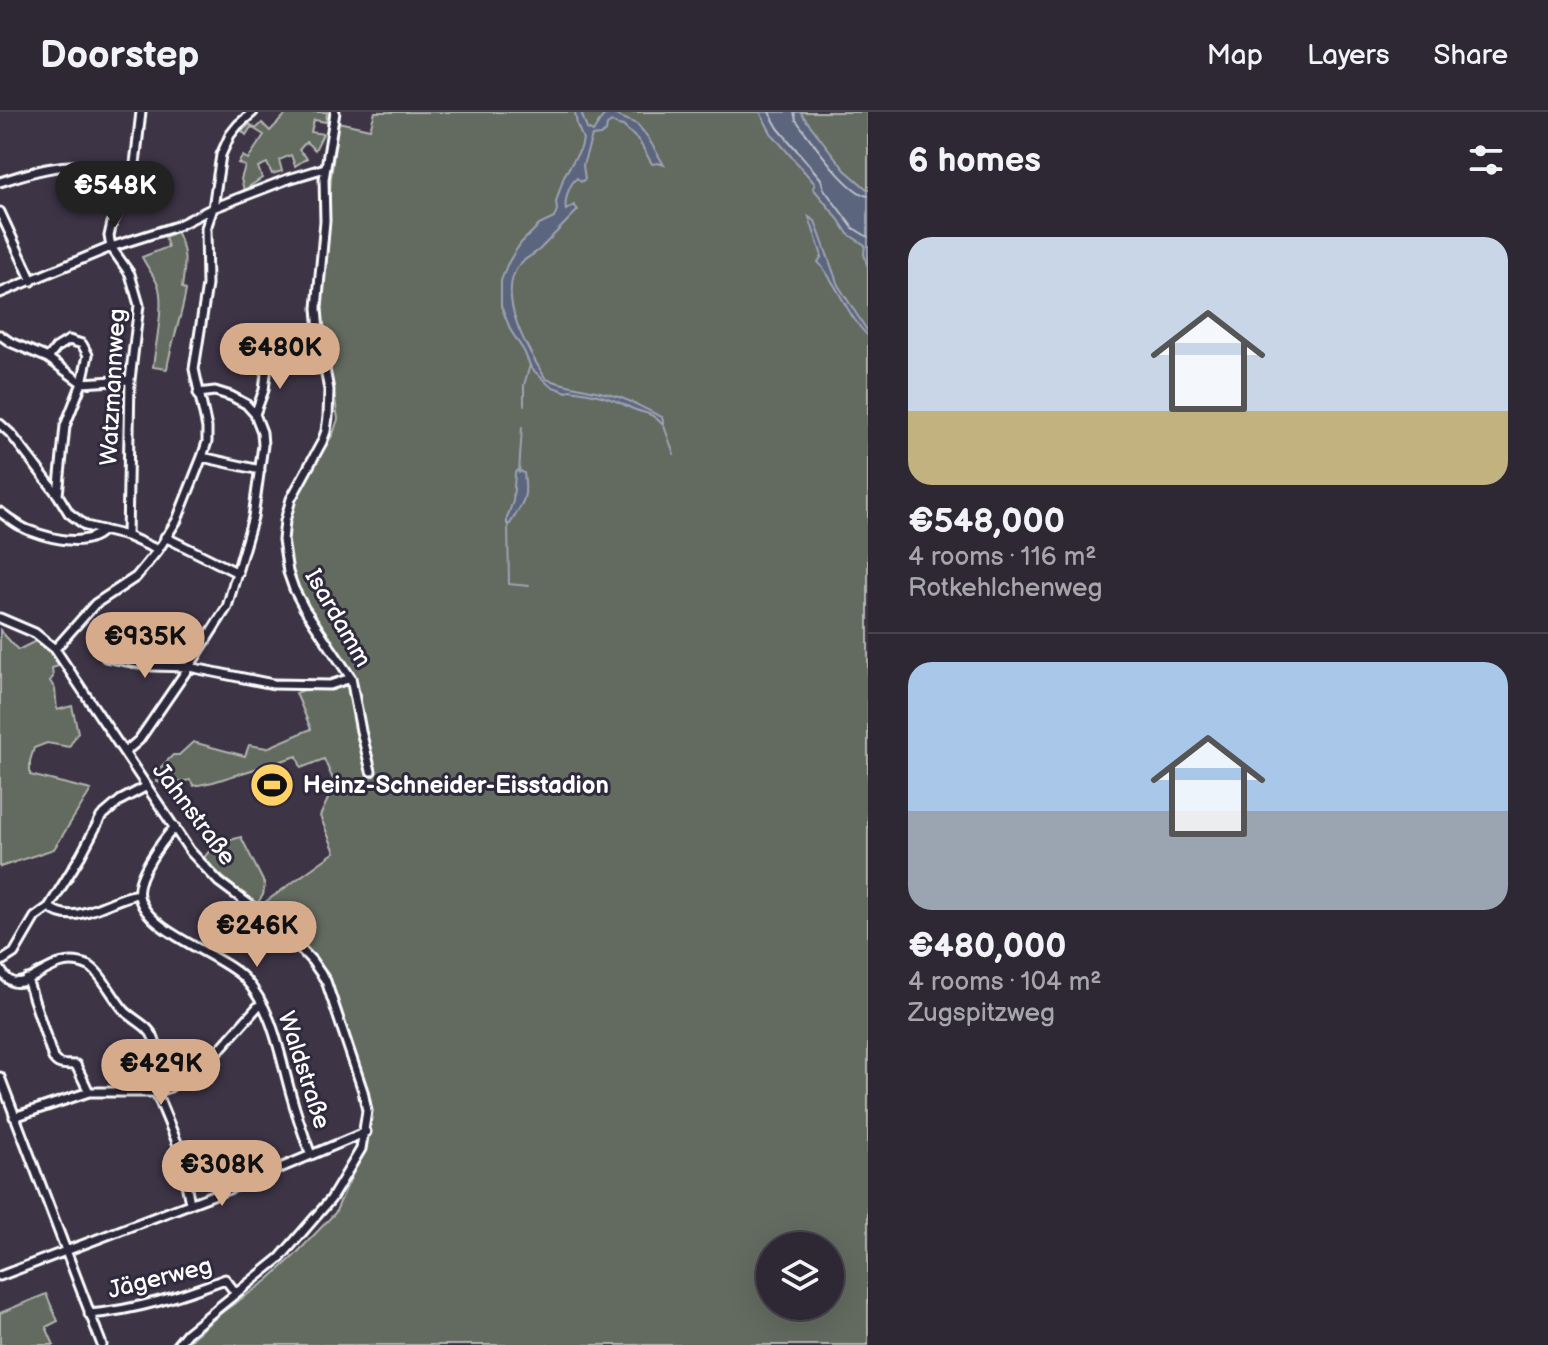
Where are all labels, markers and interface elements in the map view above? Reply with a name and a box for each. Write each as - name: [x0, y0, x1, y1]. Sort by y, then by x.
- text: Doorstep: [40, 33, 199, 78]
- text: Map: [1207, 39, 1263, 72]
- text: Layers: [1307, 39, 1390, 72]
- text: Share: [1434, 39, 1508, 72]
- icon: filters: [1464, 138, 1508, 182]
- text: 6 homes: [908, 140, 1041, 181]
- pin: €548K: [59, 161, 171, 229]
- text: €548K: [73, 171, 157, 202]
- icon: home: [1136, 289, 1280, 433]
- street label: Watzmannweg: [94, 308, 132, 466]
- pin: €480K: [224, 323, 336, 391]
- text: €480K: [238, 333, 322, 364]
- text: €548,000: [908, 501, 1065, 542]
- text: 4 rooms · 116 m²: [908, 542, 1096, 573]
- street label: Isardamm: [298, 564, 378, 672]
- text: Rotkehlchenweg: [908, 573, 1102, 604]
- pin: €935K: [89, 612, 201, 680]
- text: €935K: [104, 622, 186, 653]
- icon: home: [1136, 714, 1280, 858]
- street label: Jahnstraße: [146, 757, 242, 871]
- sports icon: Heinz-Schneider-Eisstadion: [248, 761, 296, 809]
- place label: Heinz-Schneider-Eisstadion: [303, 771, 609, 800]
- pin: €246K: [201, 901, 313, 969]
- text: €246K: [216, 911, 298, 942]
- text: €480,000: [908, 926, 1066, 967]
- text: 4 rooms · 104 m²: [908, 967, 1102, 998]
- text: Zugspitzweg: [908, 998, 1055, 1029]
- street label: Waldstraße: [271, 1008, 337, 1132]
- pin: €429K: [105, 1039, 217, 1107]
- text: €429K: [119, 1049, 203, 1080]
- pin: €308K: [166, 1140, 278, 1208]
- text: €308K: [180, 1150, 264, 1181]
- map controls: [756, 1232, 844, 1320]
- button: layers: [756, 1232, 844, 1320]
- street label: Jägerweg: [105, 1251, 215, 1305]

